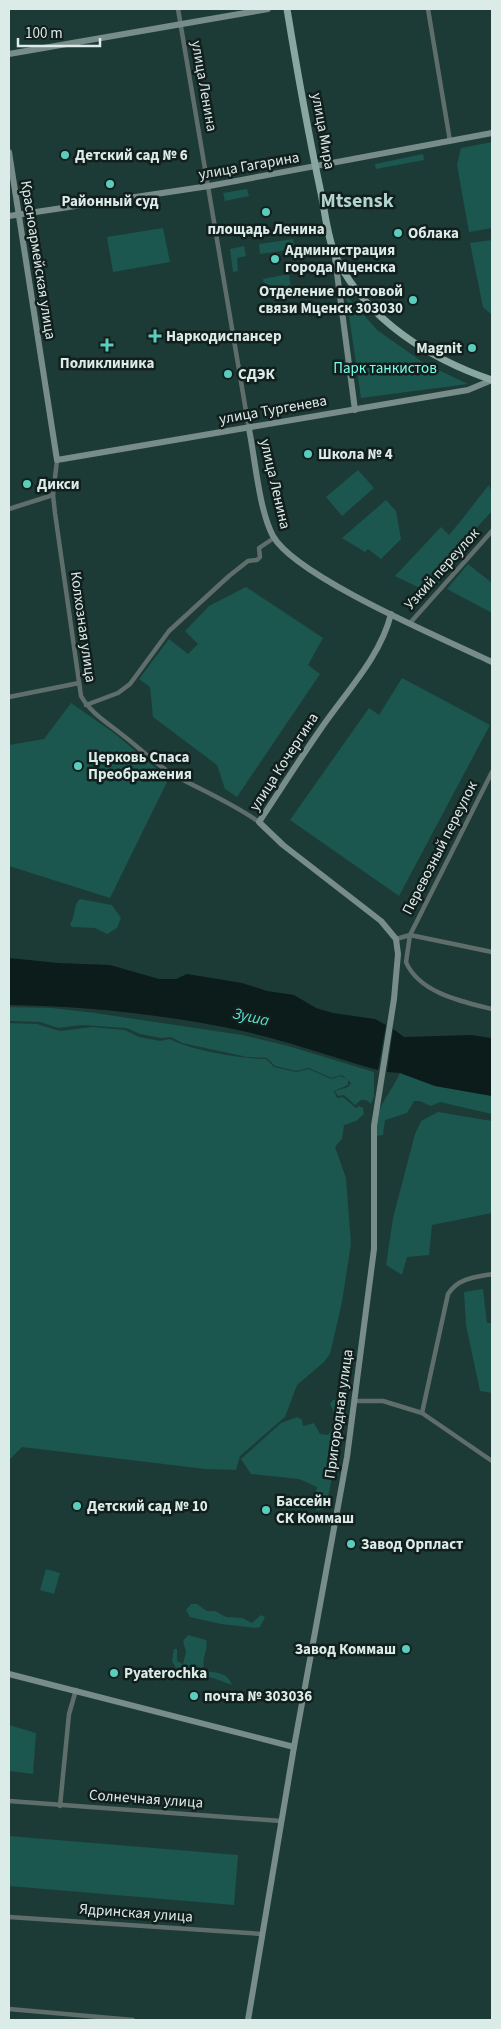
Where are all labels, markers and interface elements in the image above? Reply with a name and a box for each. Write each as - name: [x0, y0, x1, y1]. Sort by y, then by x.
- scale bar: [18, 15, 100, 47]
- text: 100 m: [25, 23, 63, 44]
- street label: улица Ленина: [186, 39, 222, 133]
- street label: улица Мира: [306, 91, 340, 171]
- place label: Детский сад № 6: [75, 145, 188, 166]
- street label: улица Гагарина: [197, 147, 301, 185]
- marker: Детский сад № 6: [59, 149, 71, 161]
- marker: Районный суд: [104, 178, 116, 190]
- street label: Красноармейская улица: [15, 179, 61, 341]
- district label: Mtsensk: [320, 187, 394, 215]
- place label: Районный суд: [61, 191, 159, 212]
- marker: площадь Ленина: [260, 206, 272, 218]
- place label: площадь Ленина: [207, 219, 325, 240]
- place label: Облака: [408, 223, 459, 244]
- marker: Облака: [392, 227, 404, 239]
- place label: Администрация города Мценска: [284, 240, 396, 278]
- marker: Администрация города Мценска: [269, 253, 281, 265]
- place label: Отделение почтовой связи Мценск 303030: [259, 281, 403, 319]
- marker: Отделение почтовой связи Мценск 303030: [407, 294, 419, 306]
- place label: Наркодиспансер: [166, 326, 282, 347]
- marker: Наркодиспансер: [148, 329, 162, 343]
- marker: Поликлиника: [100, 338, 114, 352]
- place label: Magnit: [416, 338, 462, 359]
- marker: Magnit: [466, 342, 478, 354]
- place label: Поликлиника: [60, 353, 154, 374]
- park label: Парк танкистов: [333, 358, 437, 379]
- place label: СДЭК: [238, 364, 276, 385]
- marker: СДЭК: [222, 368, 234, 380]
- street label: улица Тургенева: [217, 390, 329, 430]
- street label: улица Ленина: [254, 437, 296, 531]
- place label: Школа № 4: [318, 444, 393, 465]
- marker: Школа № 4: [302, 448, 314, 460]
- place label: Дикси: [37, 474, 80, 495]
- marker: Дикси: [21, 478, 33, 490]
- street label: Узкий переулок: [400, 523, 485, 614]
- street label: Колхозная улица: [65, 570, 101, 684]
- street label: улица Кочергина: [244, 709, 324, 815]
- place label: Церковь Спаса Преображения: [88, 747, 192, 785]
- marker: Церковь Спаса Преображения: [72, 760, 84, 772]
- street label: Перевозный переулок: [397, 777, 483, 918]
- water label: Зуша: [231, 1002, 272, 1032]
- street label: Пригородная улица: [320, 1348, 358, 1480]
- place label: Бассейн СК Коммаш: [276, 1491, 354, 1529]
- place label: Детский сад № 10: [87, 1496, 208, 1517]
- marker: Детский сад № 10: [71, 1500, 83, 1512]
- marker: Бассейн СК Коммаш: [260, 1504, 272, 1516]
- place label: Завод Орпласт: [361, 1534, 463, 1555]
- marker: Завод Орпласт: [345, 1538, 357, 1550]
- place label: Завод Коммаш: [295, 1639, 396, 1660]
- marker: Завод Коммаш: [400, 1643, 412, 1655]
- place label: Pyaterochka: [124, 1663, 207, 1684]
- marker: Pyaterochka: [108, 1667, 120, 1679]
- place label: почта № 303036: [204, 1686, 312, 1707]
- marker: почта № 303036: [188, 1690, 200, 1702]
- street label: Солнечная улица: [88, 1785, 204, 1813]
- street label: Ядринская улица: [78, 1899, 194, 1927]

